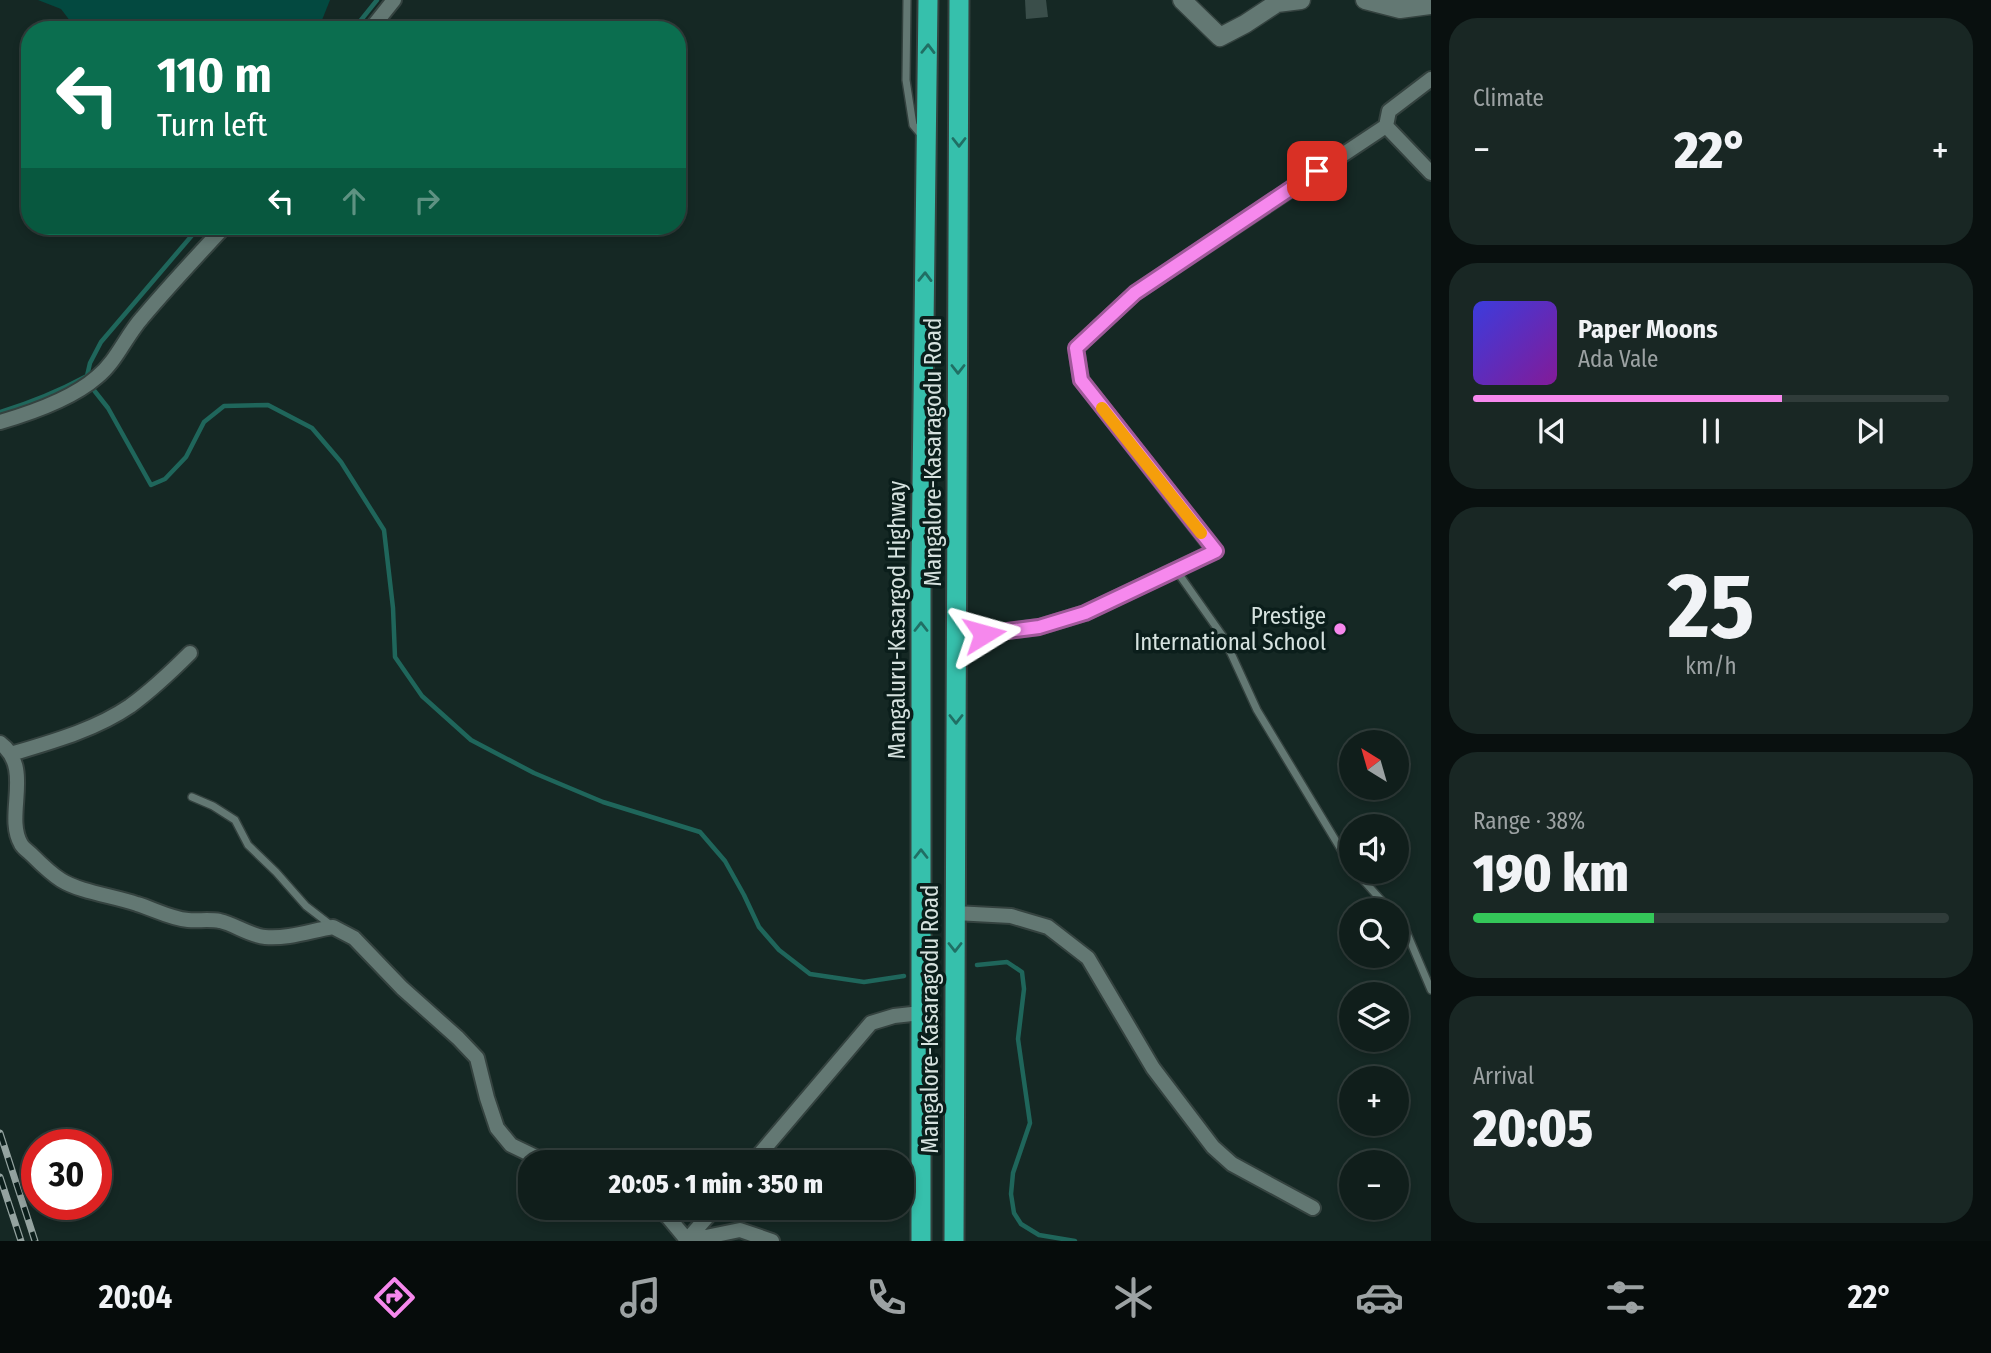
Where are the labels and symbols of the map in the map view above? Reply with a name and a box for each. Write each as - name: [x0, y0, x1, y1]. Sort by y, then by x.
- one-way arrow: [920, 44, 935, 55]
- one-way arrow: [951, 137, 967, 147]
- pin: [1287, 141, 1347, 201]
- one-way arrow: [917, 271, 933, 282]
- street label: Mangalore-Kasaragodu Road: [919, 318, 947, 586]
- one-way arrow: [950, 364, 966, 375]
- street label: Mangaluru-Kasargod Highway: [883, 480, 911, 759]
- position arrow: [947, 597, 1021, 671]
- place label: Prestige International School: [1134, 602, 1326, 656]
- one-way arrow: [913, 621, 929, 632]
- marker: Prestige International School: [1332, 621, 1348, 637]
- one-way arrow: [948, 714, 964, 725]
- north arrow: [1339, 730, 1409, 800]
- one-way arrow: [913, 849, 929, 859]
- street label: Mangalore-Kasaragodu Road: [916, 885, 944, 1153]
- one-way arrow: [947, 942, 963, 952]
- speed limit sign: 30: [21, 1129, 112, 1220]

